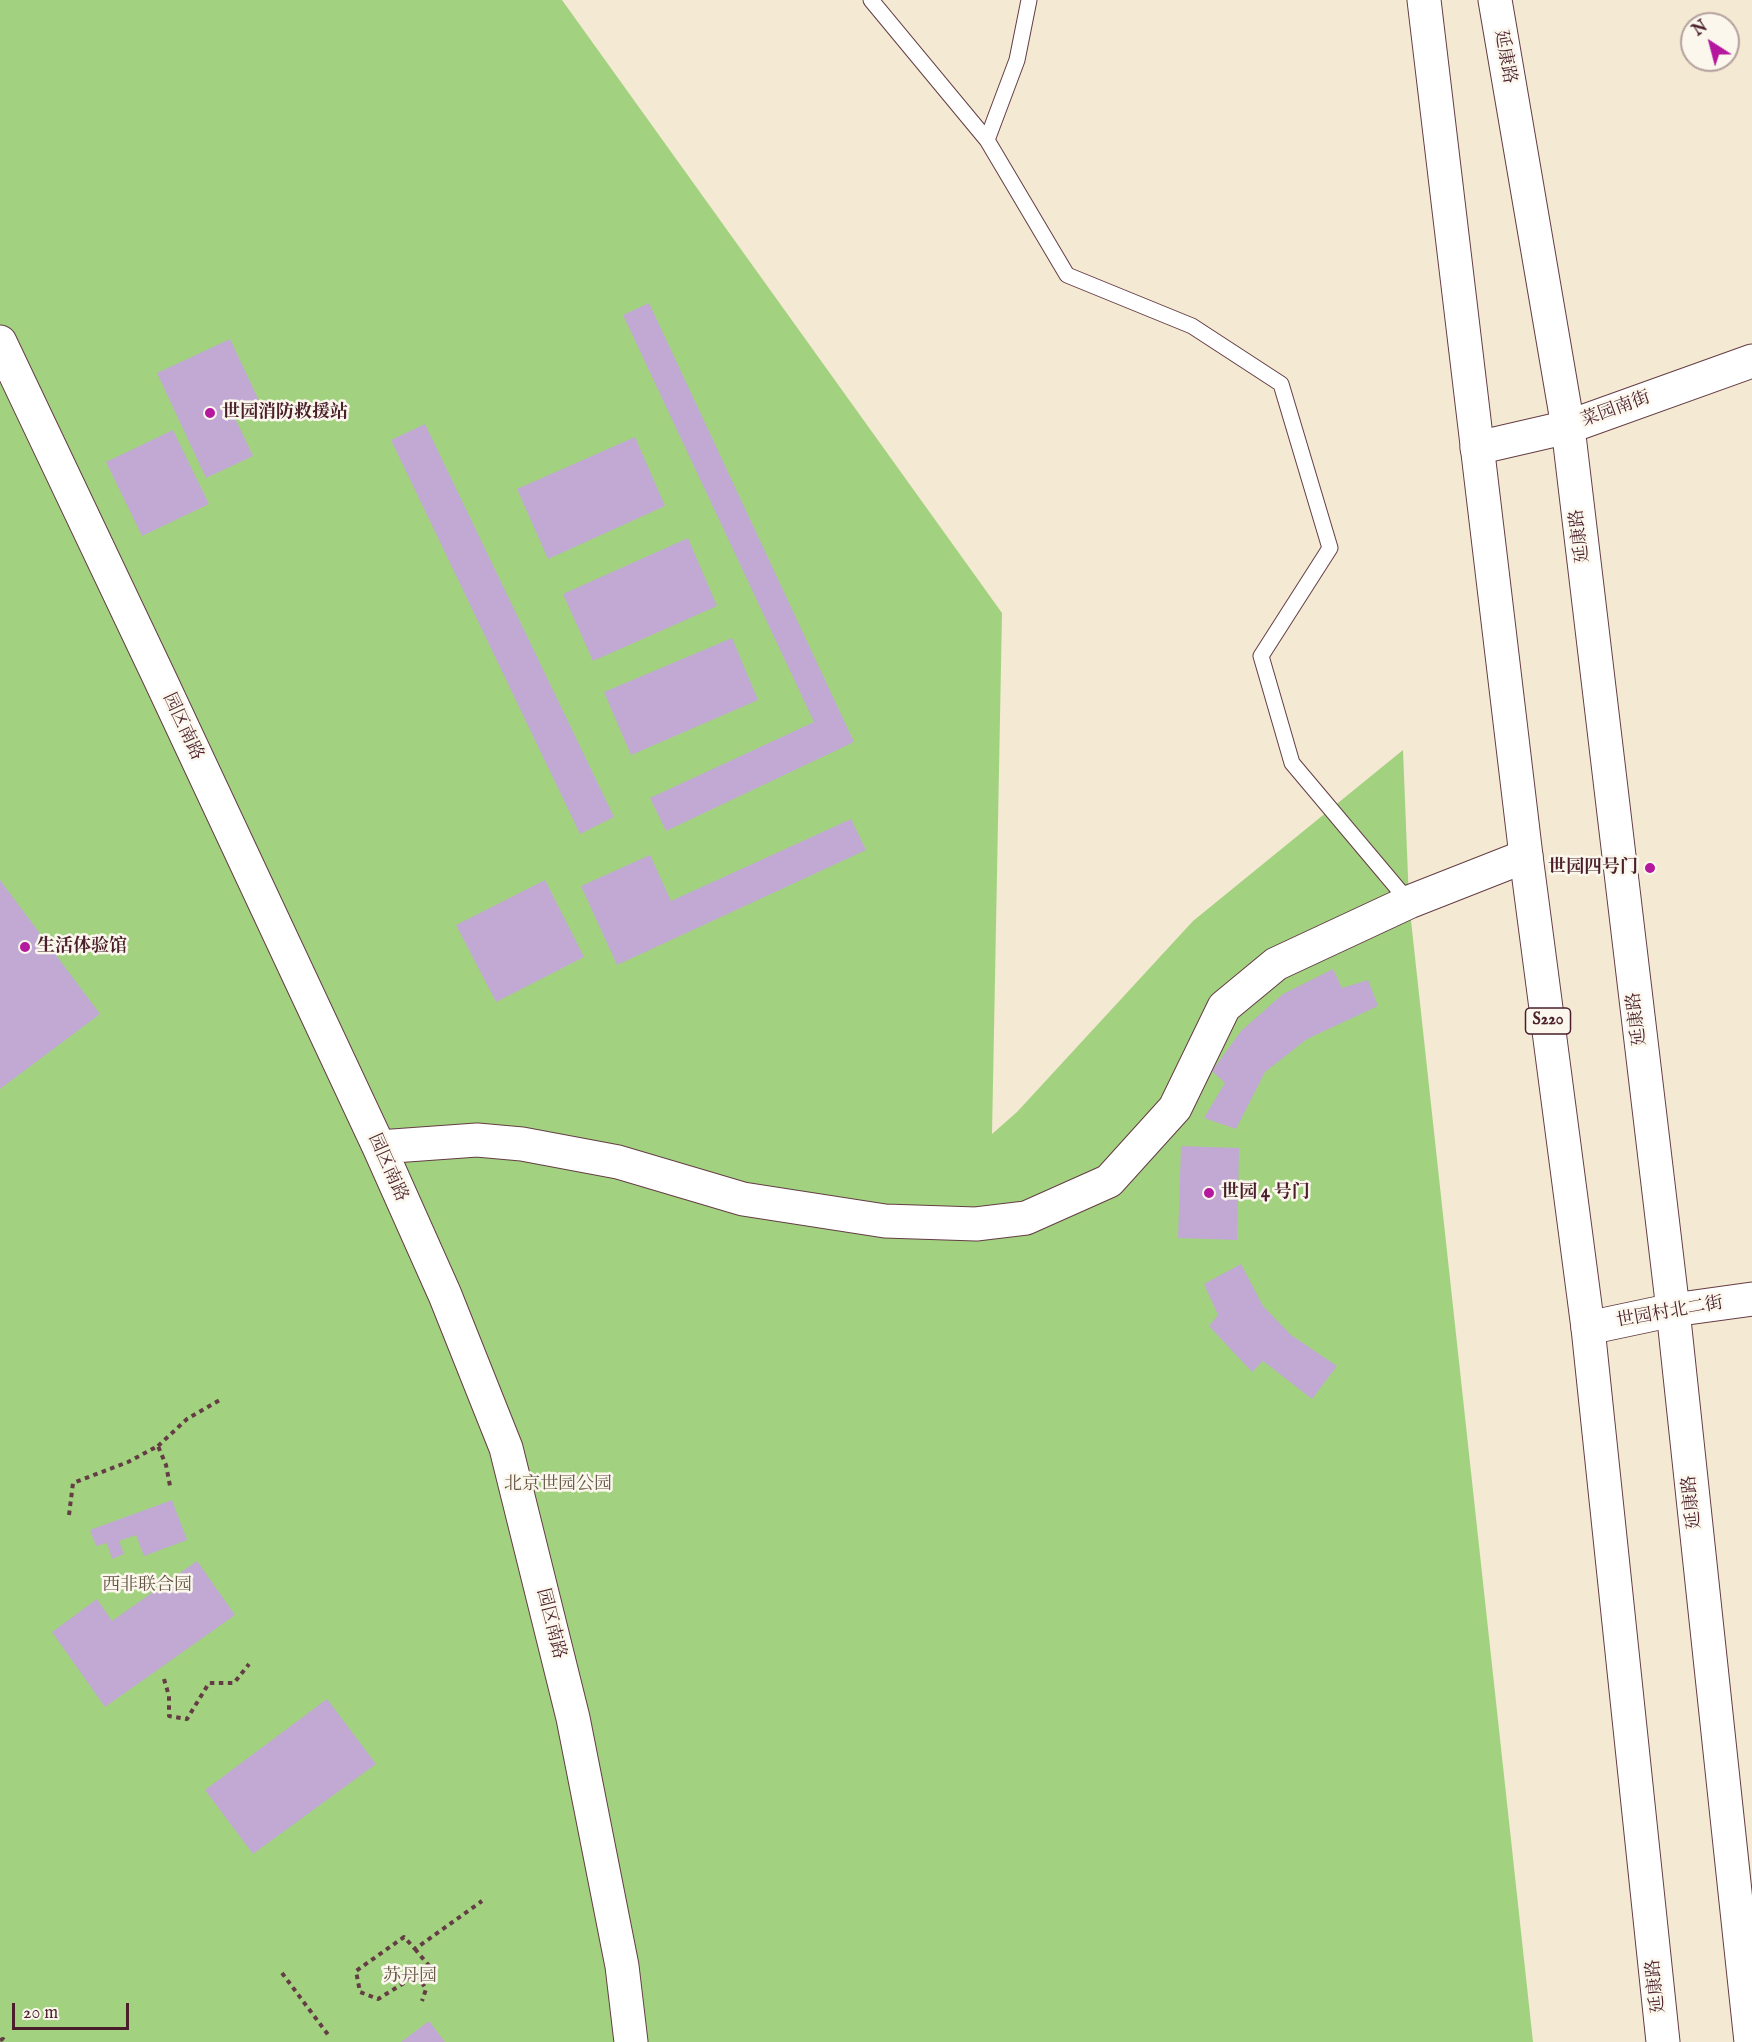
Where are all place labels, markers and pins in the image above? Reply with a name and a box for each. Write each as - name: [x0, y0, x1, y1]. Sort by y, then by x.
- place label: 世园消防救援站: [222, 402, 348, 424]
- marker: 世园消防救援站: [203, 406, 217, 420]
- place label: 世园四号门: [1548, 857, 1638, 879]
- marker: 世园四号门: [1643, 861, 1657, 875]
- place label: 生活体验馆: [37, 936, 127, 958]
- marker: 生活体验馆: [18, 940, 32, 954]
- place label: 世园 4 号门: [1221, 1182, 1310, 1204]
- marker: 世园 4 号门: [1202, 1186, 1216, 1200]

